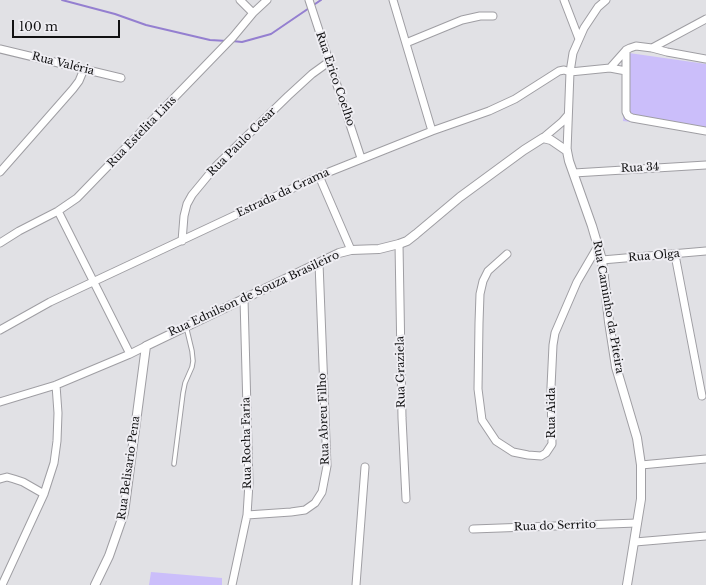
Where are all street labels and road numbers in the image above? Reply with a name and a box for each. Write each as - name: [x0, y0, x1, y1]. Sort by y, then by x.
- street label: Rua Erico Coelho: [313, 30, 357, 128]
- street label: Rua Valéria: [30, 50, 96, 78]
- street label: Rua Estelita Lins: [105, 94, 179, 170]
- street label: Rua Paulo Cesar: [205, 105, 279, 179]
- street label: Rua 34: [620, 160, 660, 176]
- street label: Estrada da Grama: [235, 166, 331, 220]
- street label: Rua Caminho da Piteira: [590, 239, 626, 375]
- street label: Rua Olga: [628, 247, 680, 265]
- street label: Rua Ednilson de Souza Brasileiro: [167, 249, 341, 339]
- street label: Rua Graziela: [394, 336, 408, 408]
- street label: Rua Abreu Filho: [316, 373, 332, 465]
- street label: Rua Aida: [545, 387, 559, 439]
- street label: Rua Rocha Faria: [240, 397, 254, 489]
- street label: Rua Belisario Pena: [115, 415, 143, 521]
- street label: Rua do Serrito: [514, 518, 596, 534]

